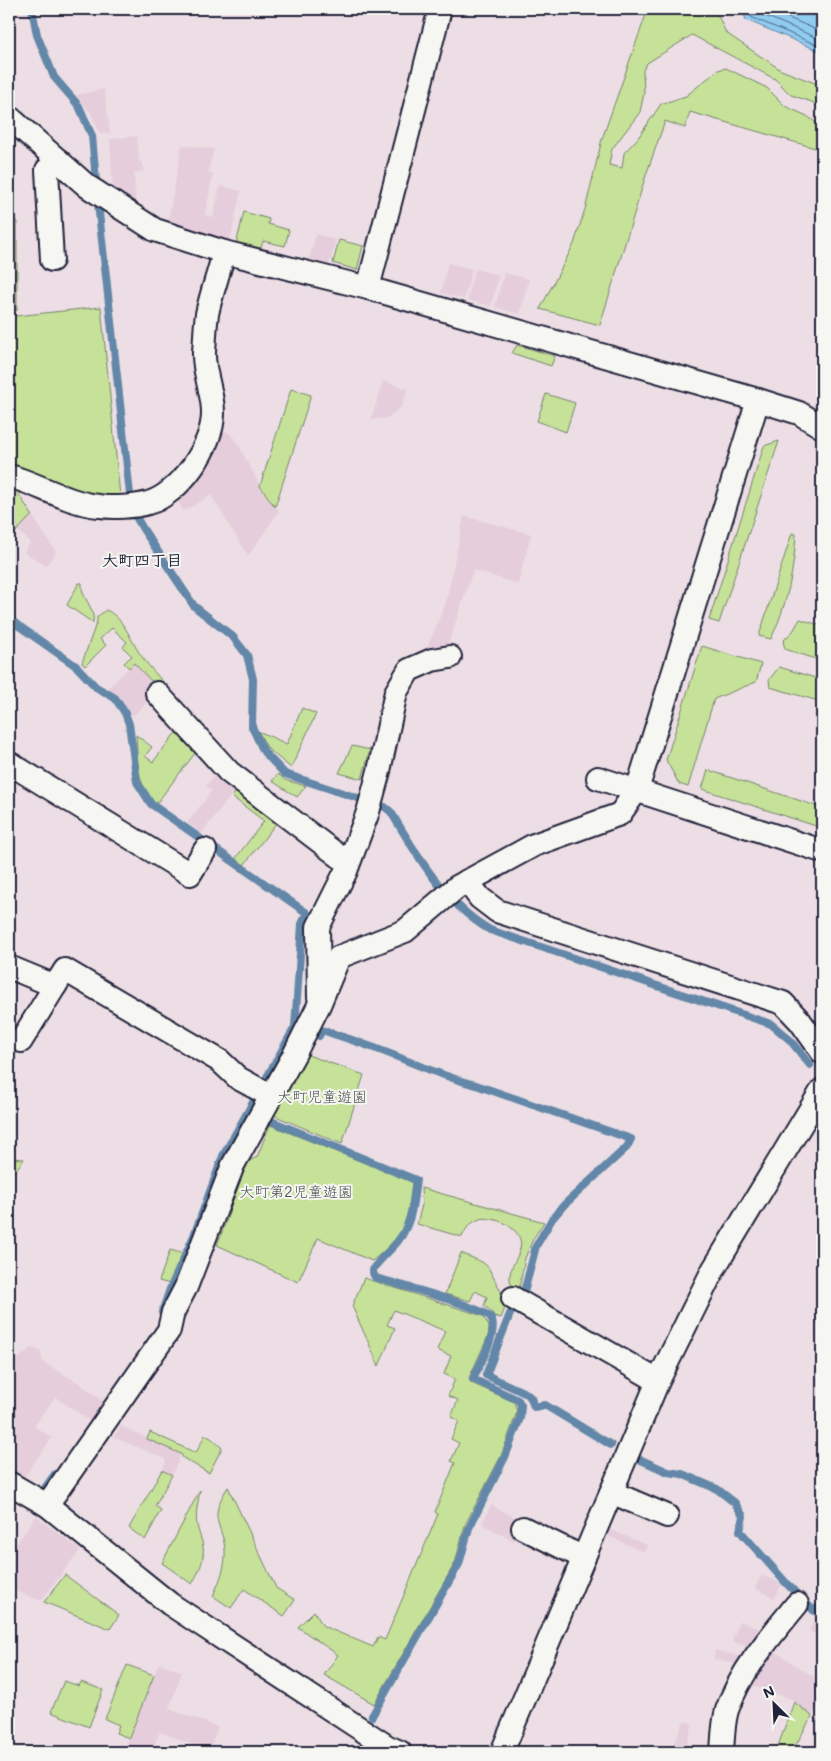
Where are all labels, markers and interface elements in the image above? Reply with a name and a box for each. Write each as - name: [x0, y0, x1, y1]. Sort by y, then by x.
- district label: 大町四丁目: [102, 549, 182, 570]
- park label: 大町児童遊園: [277, 1086, 367, 1106]
- park label: 大町第2児童遊園: [239, 1181, 353, 1201]
- north arrow: [748, 1678, 798, 1728]
- text: N: [760, 1681, 777, 1703]

